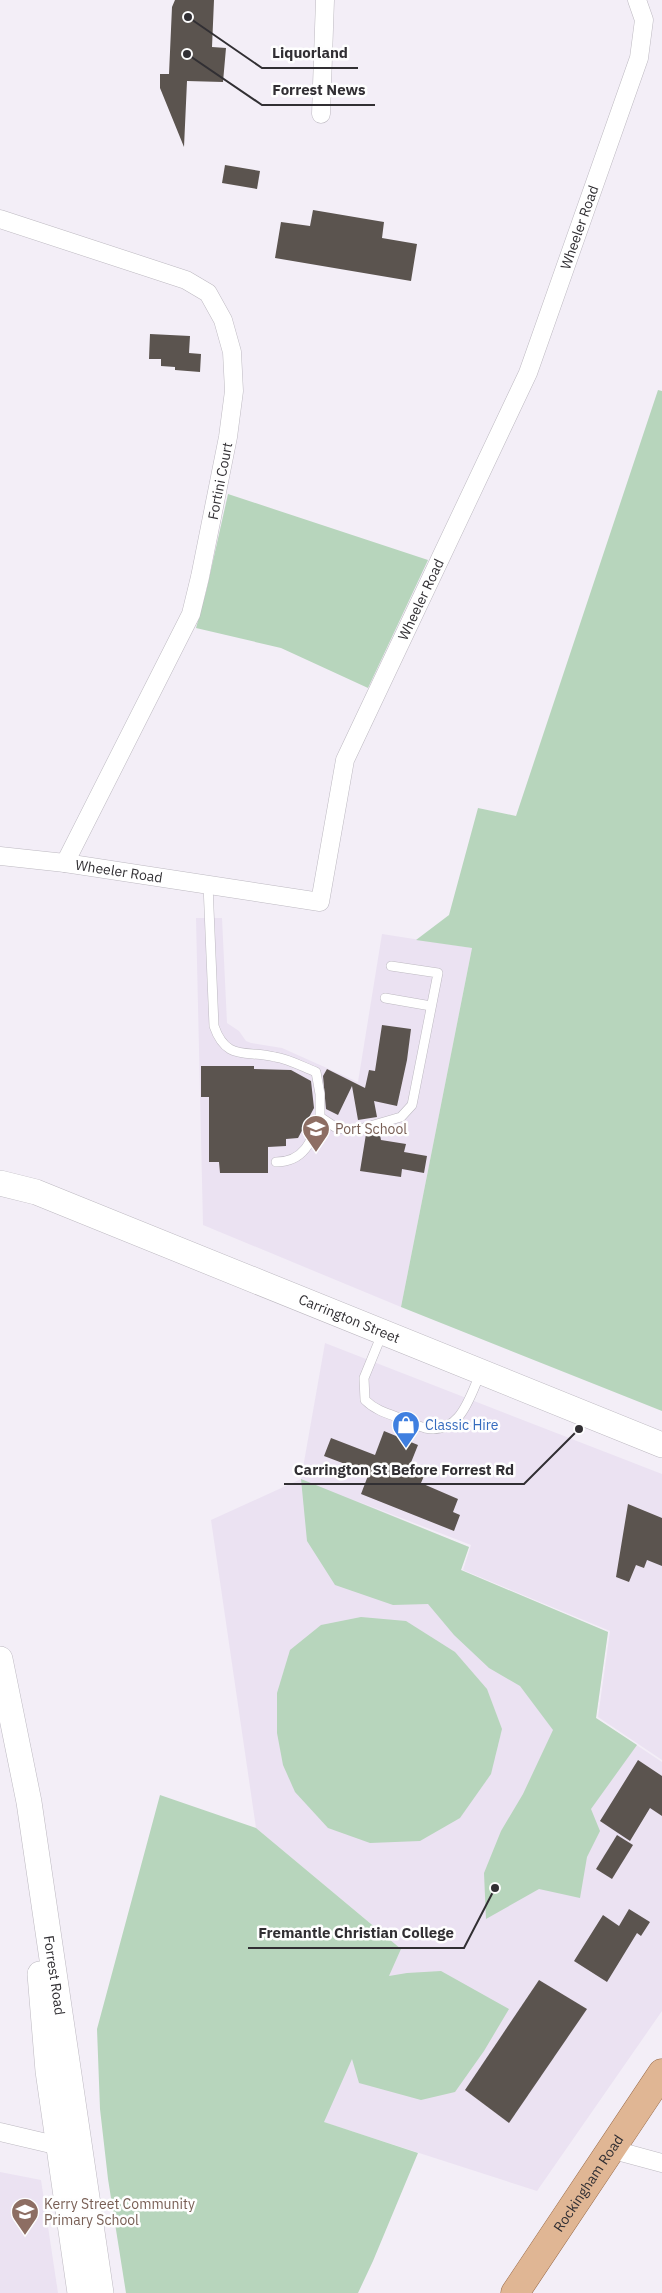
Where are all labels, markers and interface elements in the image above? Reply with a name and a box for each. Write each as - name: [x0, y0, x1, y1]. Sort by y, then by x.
- callout: Liquorland: [262, 38, 358, 68]
- text: Liquorland: [272, 43, 348, 62]
- callout: Forrest News: [262, 75, 375, 105]
- text: Forrest News: [272, 80, 366, 99]
- street label: Wheeler Road: [556, 183, 602, 272]
- street label: Fortini Court: [204, 441, 236, 521]
- street label: Wheeler Road: [394, 556, 448, 643]
- street label: Wheeler Road: [74, 856, 164, 887]
- school or university icon: Port School: [301, 1114, 331, 1153]
- place label: Port School: [335, 1120, 407, 1138]
- street label: Carrington Street: [296, 1290, 403, 1347]
- shop icon: Classic Hire: [391, 1410, 421, 1449]
- place label: Classic Hire: [425, 1416, 499, 1434]
- callout: Carrington St Before Forrest Rd: [284, 1454, 524, 1484]
- text: Carrington St Before Forrest Rd: [294, 1460, 514, 1479]
- callout: Fremantle Christian College: [248, 1918, 464, 1948]
- text: Fremantle Christian College: [258, 1923, 454, 1942]
- street label: Forrest Road: [40, 1934, 69, 2016]
- street label: Rockingham Road: [549, 2131, 627, 2235]
- place label: Kerry Street Community Primary School: [44, 2195, 195, 2229]
- school or university icon: Kerry Street Community Primary School: [10, 2197, 40, 2236]

